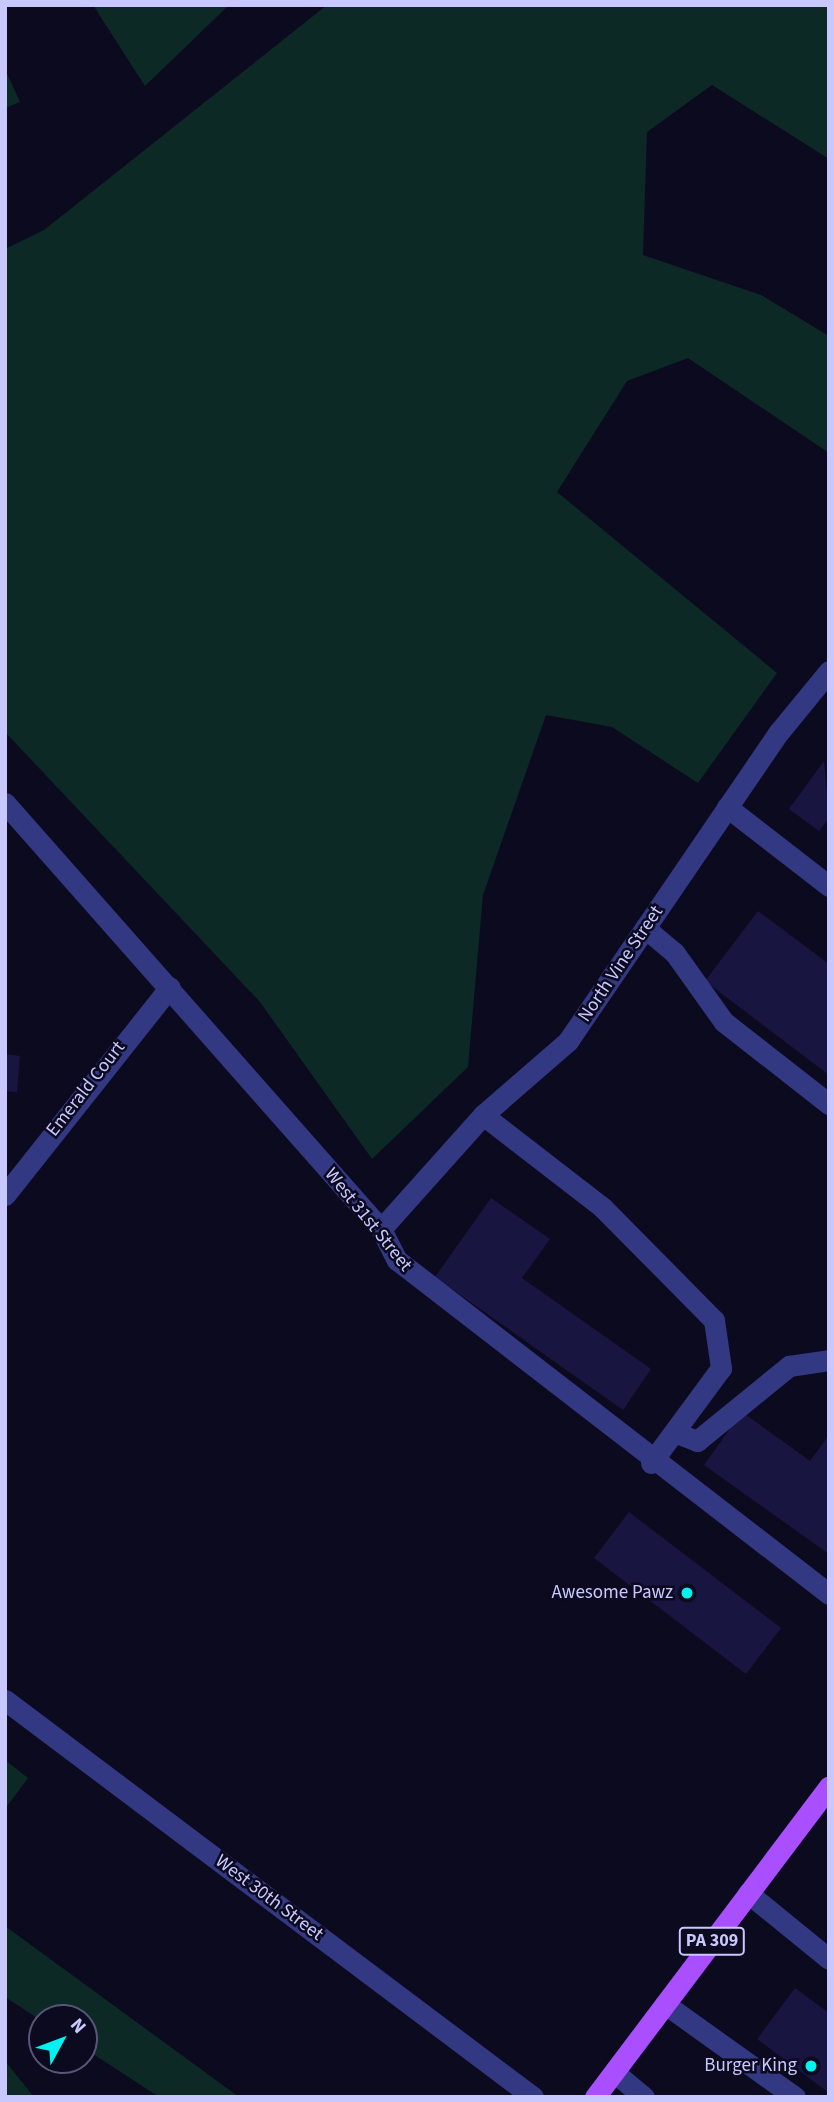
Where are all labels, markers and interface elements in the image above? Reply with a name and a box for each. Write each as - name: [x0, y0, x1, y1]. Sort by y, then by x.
- street label: North Vine Street: [574, 901, 668, 1027]
- street label: Emerald Court: [42, 1037, 130, 1141]
- street label: West 31st Street: [319, 1164, 417, 1276]
- place label: Awesome Pawz: [552, 1582, 673, 1604]
- marker: Awesome Pawz: [679, 1585, 695, 1601]
- street label: West 30th Street: [211, 1850, 327, 1946]
- road number: PA 309: [679, 1926, 745, 1955]
- north arrow: [28, 2004, 98, 2074]
- text: N: [63, 2013, 92, 2040]
- place label: Burger King: [704, 2055, 797, 2077]
- marker: Burger King: [803, 2058, 819, 2074]

